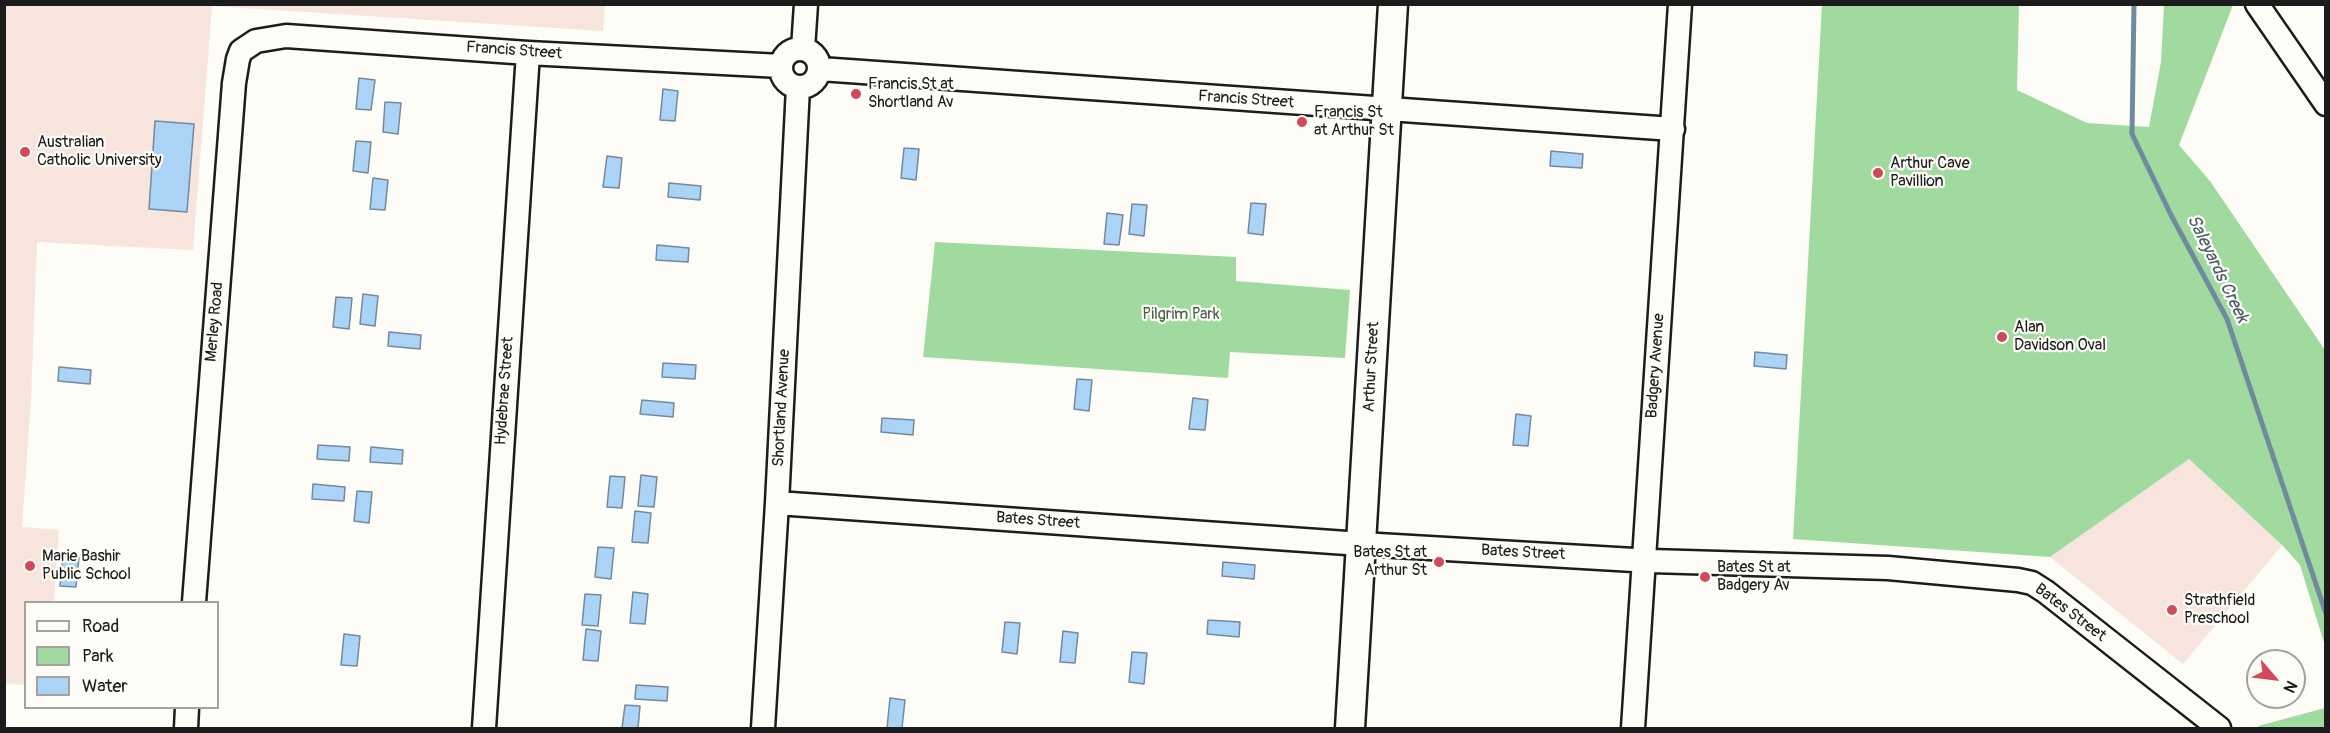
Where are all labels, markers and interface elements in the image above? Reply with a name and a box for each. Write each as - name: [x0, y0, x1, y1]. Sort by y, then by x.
- street label: Francis Street: [465, 38, 563, 64]
- place label: Francis St at Shortland Av: [868, 75, 954, 113]
- marker: Francis St at Shortland Av: [849, 87, 863, 101]
- street label: Francis Street: [1197, 87, 1295, 113]
- place label: Francis St at Arthur St: [1314, 103, 1394, 141]
- marker: Francis St at Arthur St: [1295, 115, 1309, 129]
- place label: Australian Catholic University: [37, 133, 162, 171]
- marker: Australian Catholic University: [18, 145, 32, 159]
- place label: Arthur Cave Pavillion: [1890, 154, 1970, 192]
- marker: Arthur Cave Pavillion: [1871, 166, 1885, 180]
- water label: Saleyards Creek: [2182, 212, 2252, 326]
- street label: Merley Road: [202, 281, 228, 363]
- park label: Pilgrim Park: [1142, 305, 1220, 325]
- street label: Badgery Avenue: [1643, 313, 1669, 419]
- place label: Alan Davidson Oval: [2014, 318, 2106, 356]
- street label: Arthur Street: [1360, 321, 1384, 413]
- marker: Alan Davidson Oval: [1995, 330, 2009, 344]
- street label: Hydebrae Street: [492, 336, 518, 446]
- street label: Shortland Avenue: [769, 349, 795, 467]
- street label: Bates Street: [995, 508, 1081, 534]
- street label: Bates Street: [1480, 541, 1566, 565]
- place label: Bates St at Arthur St: [1353, 543, 1427, 581]
- place label: Marie Bashir Public School: [42, 547, 131, 585]
- marker: Bates St at Arthur St: [1432, 555, 1446, 569]
- place label: Bates St at Badgery Av: [1717, 558, 1791, 596]
- marker: Marie Bashir Public School: [23, 559, 37, 573]
- marker: Bates St at Badgery Av: [1698, 570, 1712, 584]
- street label: Bates Street: [2031, 580, 2109, 646]
- place label: Strathfield Preschool: [2184, 591, 2255, 629]
- legend: [24, 601, 219, 709]
- marker: Strathfield Preschool: [2165, 603, 2179, 617]
- text: Road: [82, 615, 119, 638]
- text: Park: [82, 645, 114, 668]
- north arrow: [2246, 649, 2306, 709]
- text: Water: [82, 675, 128, 698]
- text: N: [2279, 677, 2302, 696]

